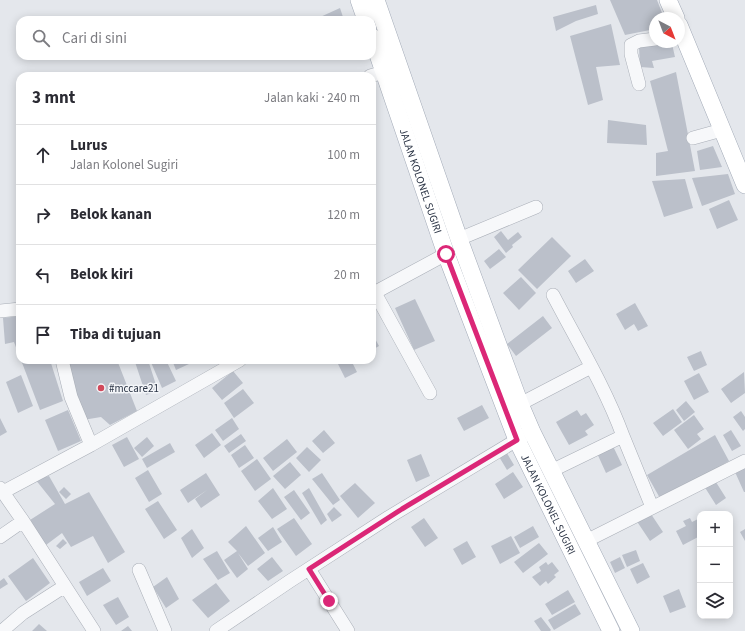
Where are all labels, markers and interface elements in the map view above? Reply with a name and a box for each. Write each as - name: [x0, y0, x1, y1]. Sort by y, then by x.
- north arrow: [649, 12, 685, 48]
- search box: [16, 16, 376, 60]
- icon: search: [30, 27, 52, 49]
- text: Cari di sini: [62, 28, 127, 49]
- text: 3 mnt: [32, 86, 75, 110]
- text: Jalan kaki · 240 m: [264, 89, 360, 107]
- street label: JALAN KOLONEL SUGIRI: [396, 126, 446, 235]
- text: Lurus: [70, 135, 107, 156]
- icon: ahead: [32, 144, 54, 166]
- text: 100 m: [327, 146, 360, 164]
- text: Jalan Kolonel Sugiri: [70, 156, 178, 174]
- icon: right: [32, 204, 54, 226]
- text: Belok kanan: [70, 204, 152, 225]
- text: 120 m: [327, 206, 360, 224]
- route start: [437, 245, 455, 263]
- icon: left: [32, 264, 54, 286]
- text: Belok kiri: [70, 264, 133, 285]
- text: 20 m: [334, 266, 360, 284]
- icon: arrive: [32, 324, 54, 346]
- text: Tiba di tujuan: [70, 324, 161, 345]
- place label: #mccare21: [109, 381, 159, 396]
- marker: #mccare21: [96, 383, 106, 393]
- street label: JALAN KOLONEL SUGIRI: [518, 452, 580, 557]
- map controls: [697, 511, 733, 619]
- button: +: [697, 511, 733, 547]
- button: −: [697, 547, 733, 583]
- button: layers: [697, 583, 733, 619]
- route end: [320, 592, 338, 610]

